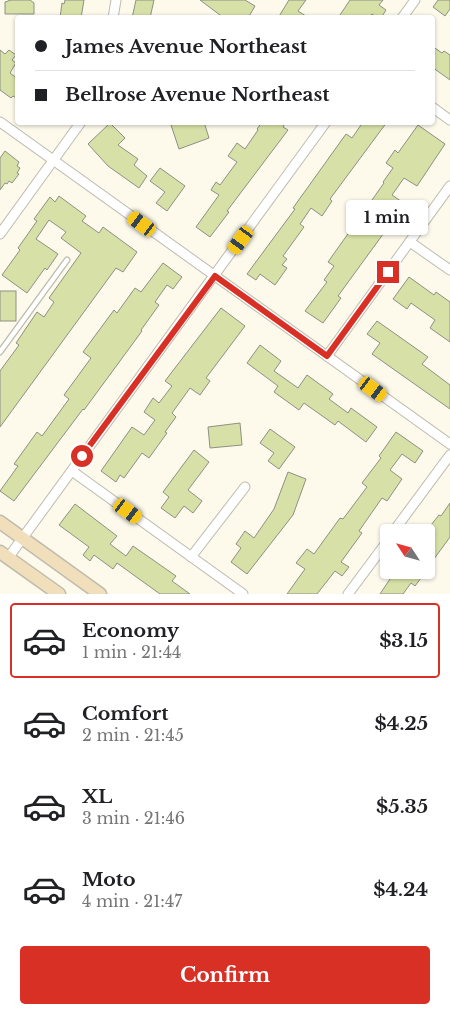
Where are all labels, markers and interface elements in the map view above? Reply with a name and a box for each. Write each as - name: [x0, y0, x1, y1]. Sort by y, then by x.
- text: James Avenue Northeast: [65, 35, 307, 58]
- text: Bellrose Avenue Northeast: [65, 83, 330, 106]
- callout: 1 min: [347, 200, 429, 234]
- text: 1 min: [364, 207, 410, 227]
- car: [125, 209, 158, 239]
- car: [226, 223, 255, 257]
- route end: [377, 261, 399, 283]
- car: [356, 374, 389, 404]
- route start: [71, 445, 93, 467]
- car: [111, 496, 144, 526]
- north arrow: [380, 524, 435, 579]
- map controls: [380, 524, 435, 579]
- icon: car: [22, 618, 67, 663]
- text: Economy: [82, 619, 179, 642]
- text: $3.15: [379, 629, 428, 652]
- text: 1 min · 21:44: [82, 642, 181, 662]
- icon: car: [22, 701, 67, 746]
- text: Comfort: [82, 702, 169, 725]
- text: $4.25: [375, 712, 428, 735]
- text: 2 min · 21:45: [82, 725, 184, 745]
- icon: car: [22, 784, 67, 829]
- text: XL: [82, 785, 112, 808]
- text: $5.35: [376, 795, 428, 818]
- text: 3 min · 21:46: [82, 808, 185, 828]
- icon: car: [22, 867, 67, 912]
- text: Moto: [82, 868, 136, 891]
- text: $4.24: [373, 878, 428, 901]
- text: 4 min · 21:47: [82, 891, 182, 911]
- button: Confirm: [20, 946, 430, 1004]

